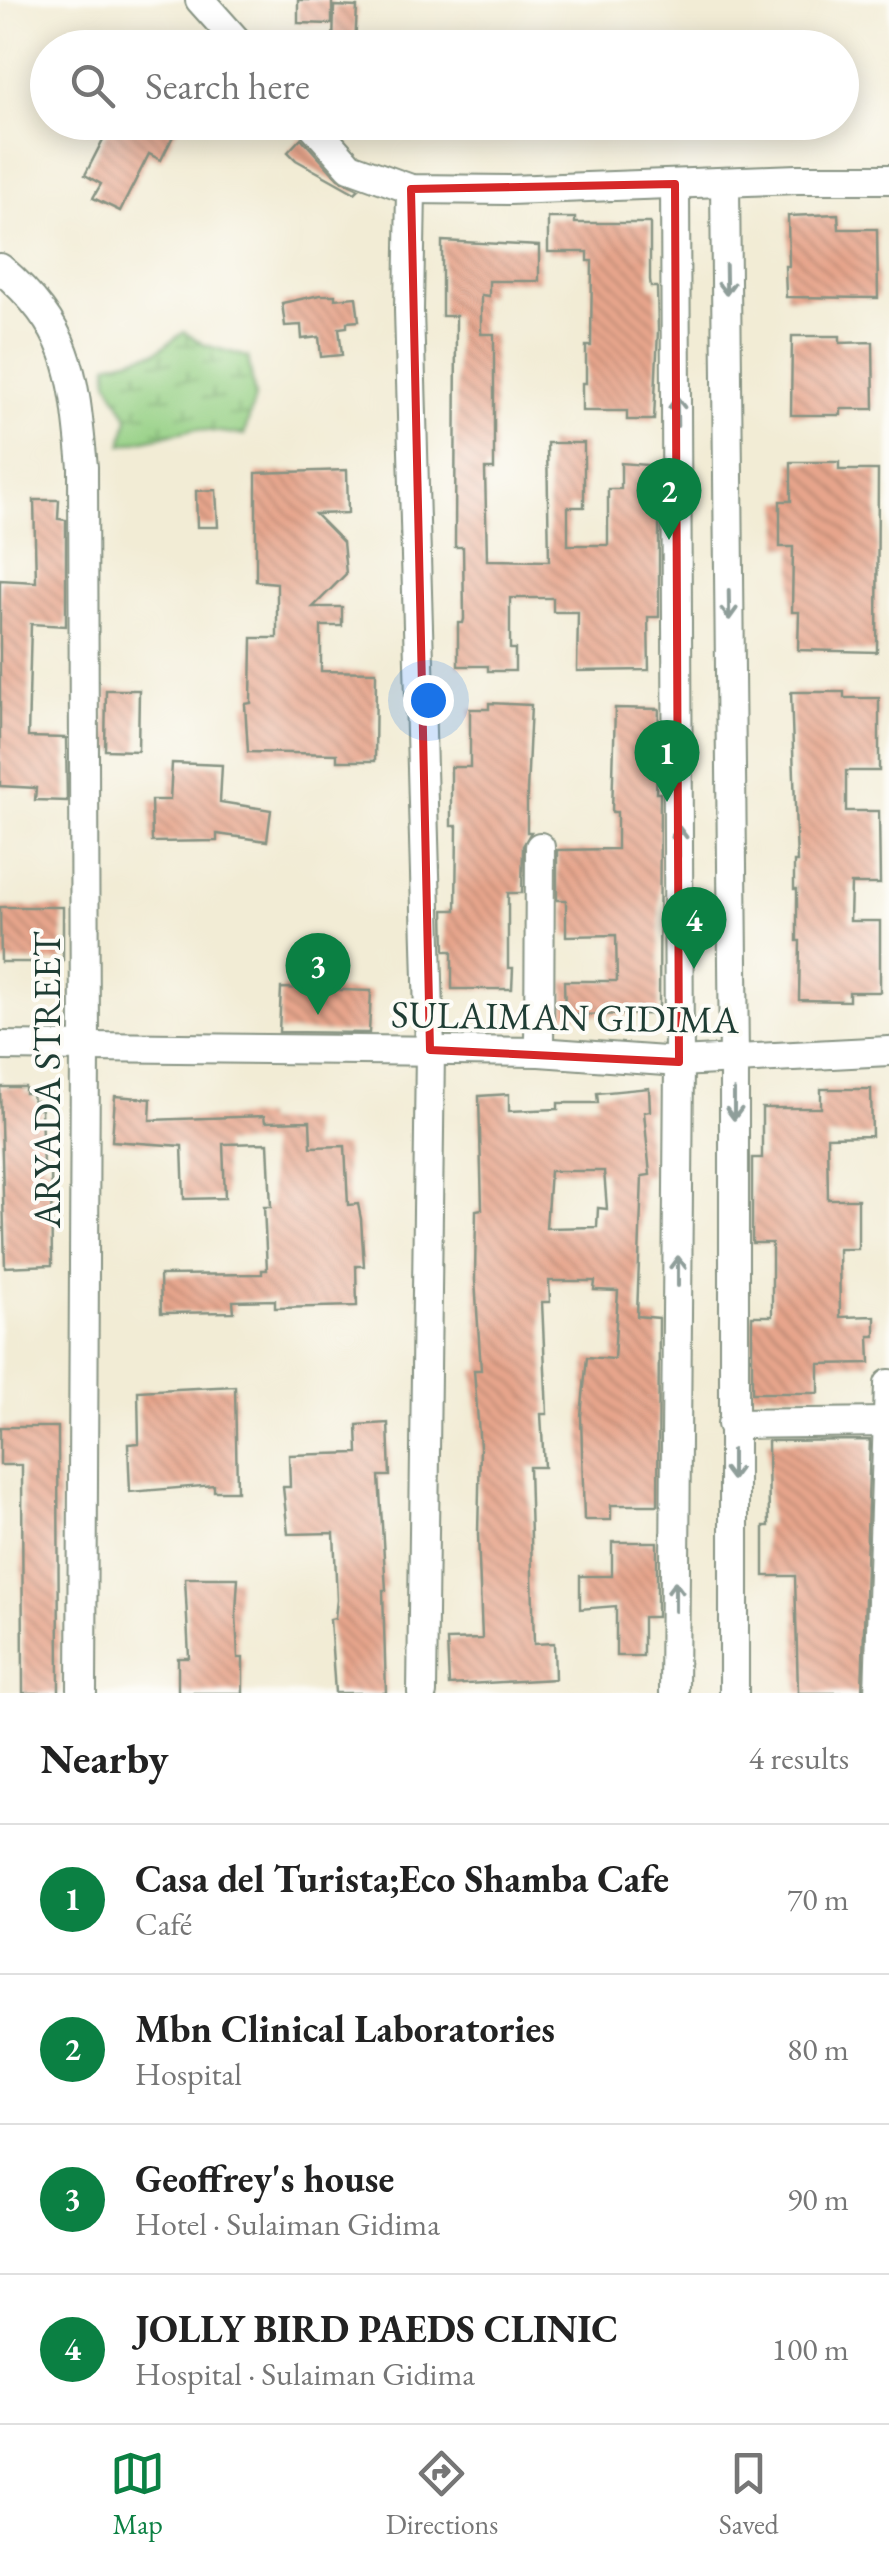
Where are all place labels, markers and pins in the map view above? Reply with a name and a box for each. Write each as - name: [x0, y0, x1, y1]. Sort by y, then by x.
- pin: 2: [636, 458, 702, 540]
- pin: 1: [634, 720, 700, 802]
- pin: 4: [662, 886, 726, 969]
- pin: 3: [286, 932, 350, 1015]

